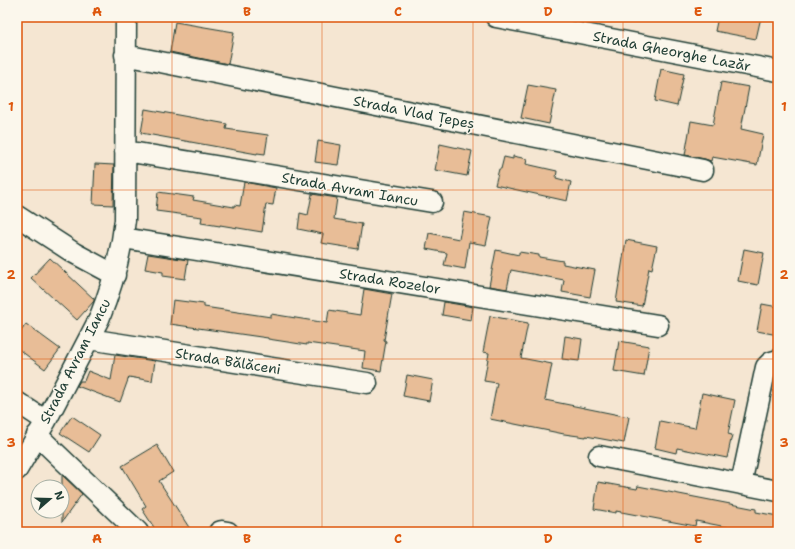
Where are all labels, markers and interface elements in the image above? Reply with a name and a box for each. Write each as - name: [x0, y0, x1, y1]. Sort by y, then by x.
- text: A: [92, 3, 102, 20]
- text: B: [243, 3, 251, 20]
- text: C: [394, 3, 402, 20]
- text: D: [543, 3, 553, 20]
- text: E: [694, 3, 703, 20]
- street label: Strada Gheorghe Lazăr: [591, 27, 753, 75]
- street label: Strada Vlad Țepeș: [352, 91, 476, 134]
- text: 1: [8, 98, 14, 115]
- text: 1: [781, 98, 787, 115]
- street label: Strada Avram Iancu: [280, 168, 420, 210]
- street label: Strada Rozelor: [338, 264, 442, 298]
- text: 2: [6, 266, 16, 283]
- text: 2: [779, 266, 789, 283]
- street label: Strada Avram Iancu: [36, 295, 114, 427]
- street label: Strada Bălăceni: [174, 344, 282, 378]
- text: 3: [6, 434, 16, 451]
- text: 3: [779, 434, 789, 451]
- north arrow: [30, 479, 70, 519]
- text: N: [50, 489, 68, 503]
- text: A: [92, 530, 102, 547]
- text: B: [243, 530, 251, 547]
- text: C: [394, 530, 402, 547]
- text: D: [543, 530, 553, 547]
- text: E: [694, 530, 703, 547]

